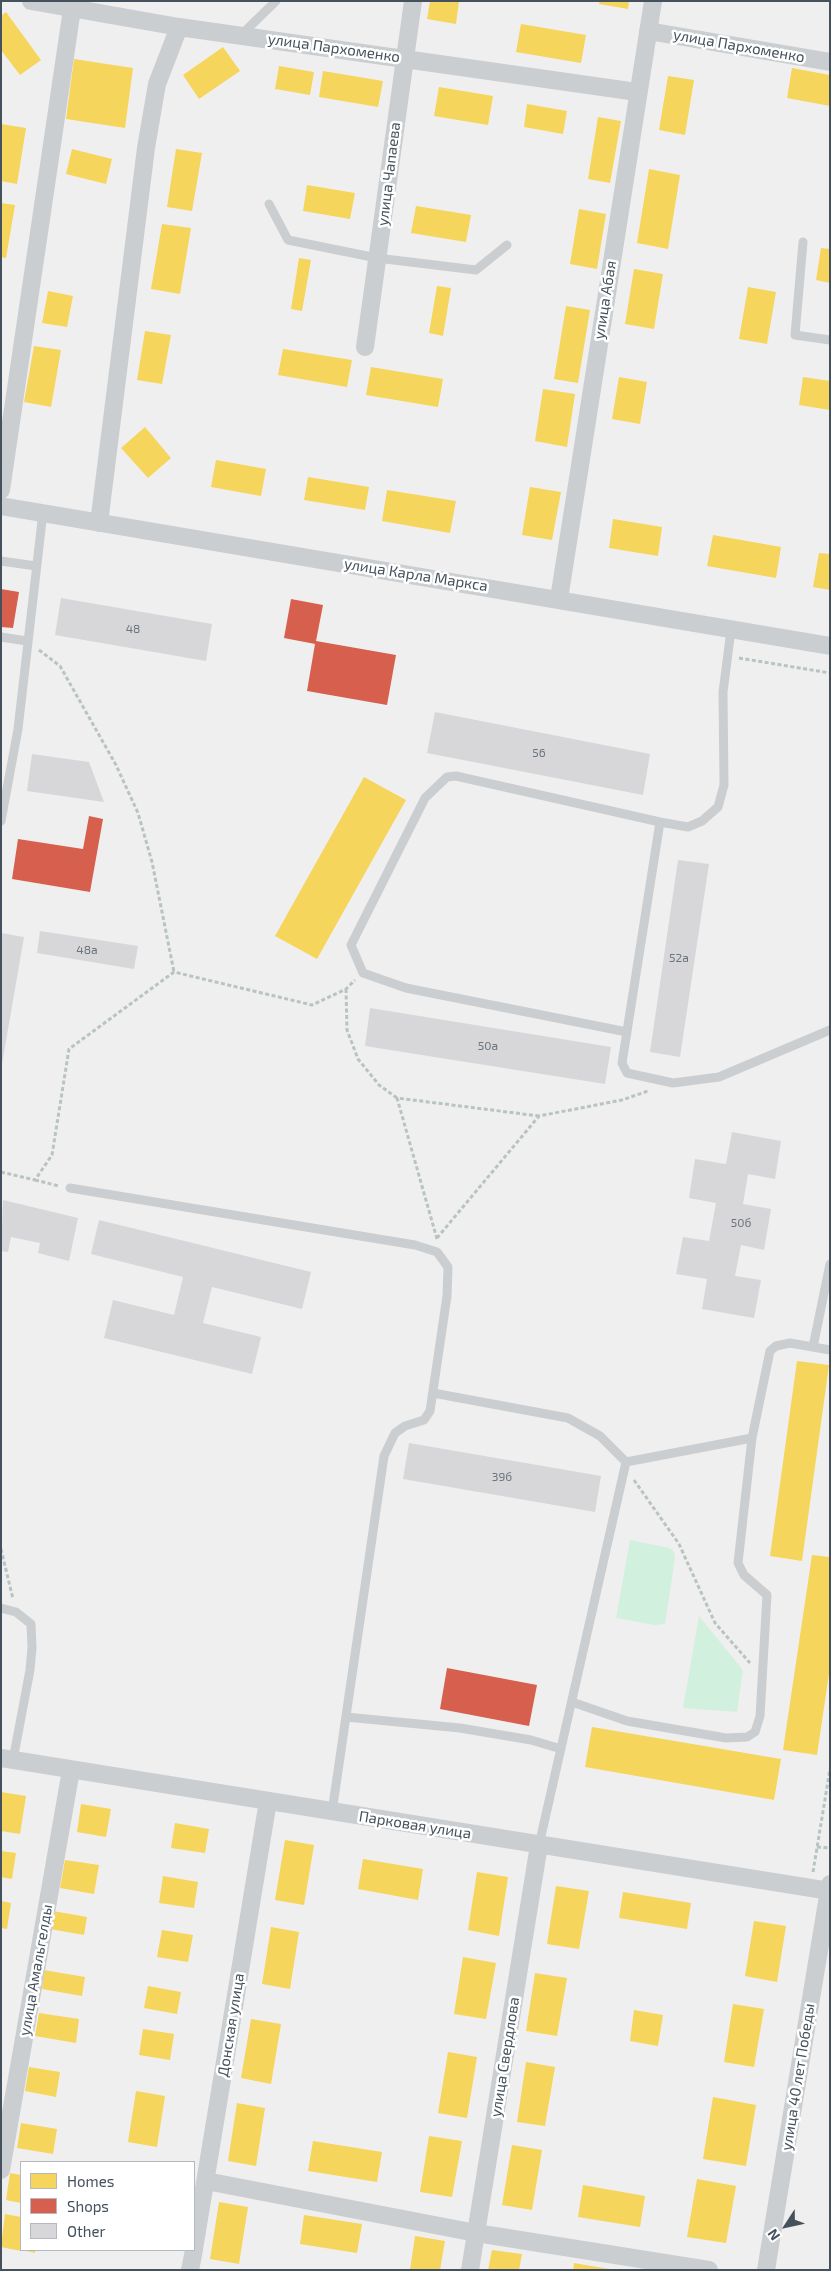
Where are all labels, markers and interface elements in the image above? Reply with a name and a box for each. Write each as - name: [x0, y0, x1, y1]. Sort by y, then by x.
- street label: улица Пархоменко: [672, 26, 806, 66]
- street label: улица Пархоменко: [267, 30, 401, 66]
- street label: улица Чапаева: [374, 121, 404, 227]
- street label: улица Абая: [590, 259, 620, 341]
- street label: улица Карла Маркса: [343, 555, 489, 595]
- house number: 48: [126, 622, 140, 636]
- house number: 56: [532, 746, 546, 760]
- house number: 48а: [76, 943, 98, 957]
- house number: 52а: [669, 951, 689, 965]
- house number: 50а: [478, 1039, 498, 1053]
- house number: 50б: [731, 1216, 751, 1230]
- house number: 39б: [492, 1470, 512, 1484]
- street label: Парковая улица: [358, 1807, 472, 1843]
- street label: улица Амальгелды: [16, 1903, 56, 2037]
- street label: Донская улица: [214, 1972, 248, 2078]
- street label: улица Свердлова: [487, 1996, 523, 2118]
- street label: улица 40 лет Победы: [777, 2002, 819, 2152]
- legend: [20, 2161, 195, 2251]
- text: Homes: [67, 2172, 114, 2190]
- text: Shops: [67, 2197, 109, 2215]
- north arrow: [761, 2201, 811, 2251]
- text: Other: [67, 2222, 106, 2240]
- text: N: [763, 2226, 783, 2244]

